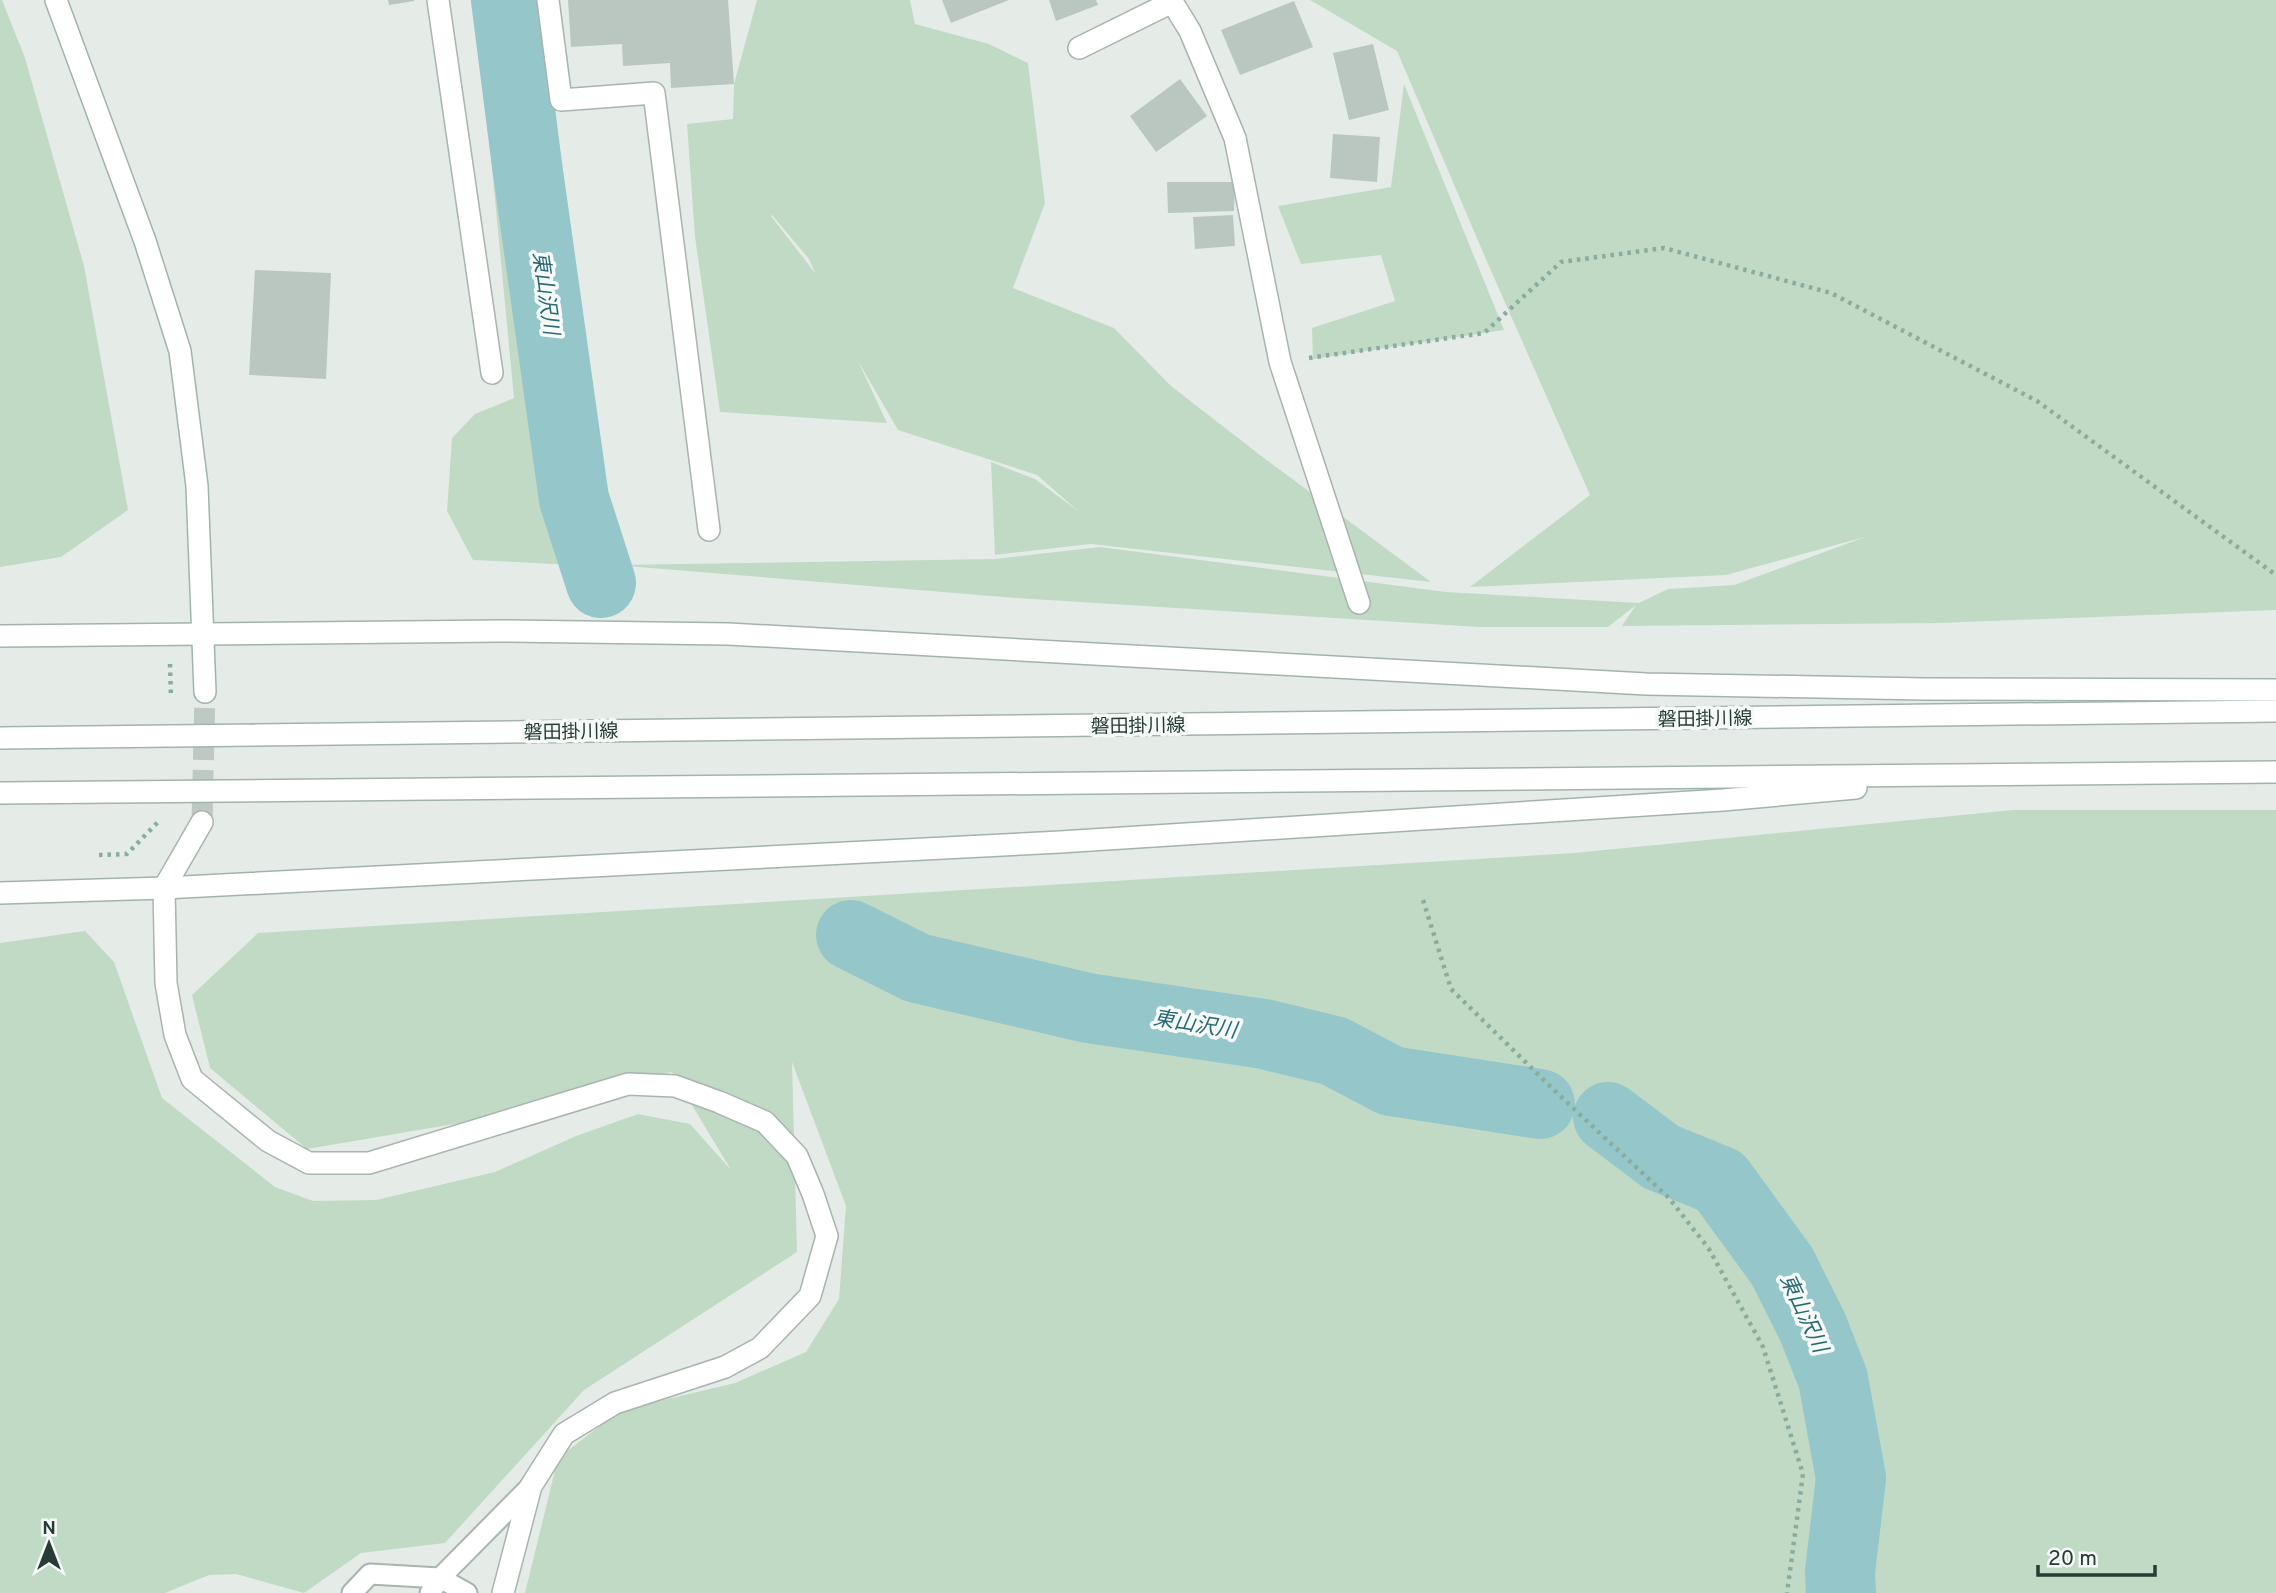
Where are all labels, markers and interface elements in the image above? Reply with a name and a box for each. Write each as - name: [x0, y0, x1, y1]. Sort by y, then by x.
- water label: 東山沢川: [525, 250, 564, 339]
- street label: 磐田掛川線: [1657, 707, 1753, 733]
- street label: 磐田掛川線: [1090, 714, 1186, 740]
- street label: 磐田掛川線: [523, 720, 619, 746]
- water label: 東山沢川: [1151, 1006, 1240, 1046]
- water label: 東山沢川: [1773, 1270, 1833, 1359]
- north arrow: [14, 1509, 84, 1579]
- text: N: [42, 1517, 56, 1541]
- scale bar: [2038, 1534, 2155, 1578]
- text: 20 m: [2048, 1546, 2097, 1573]

